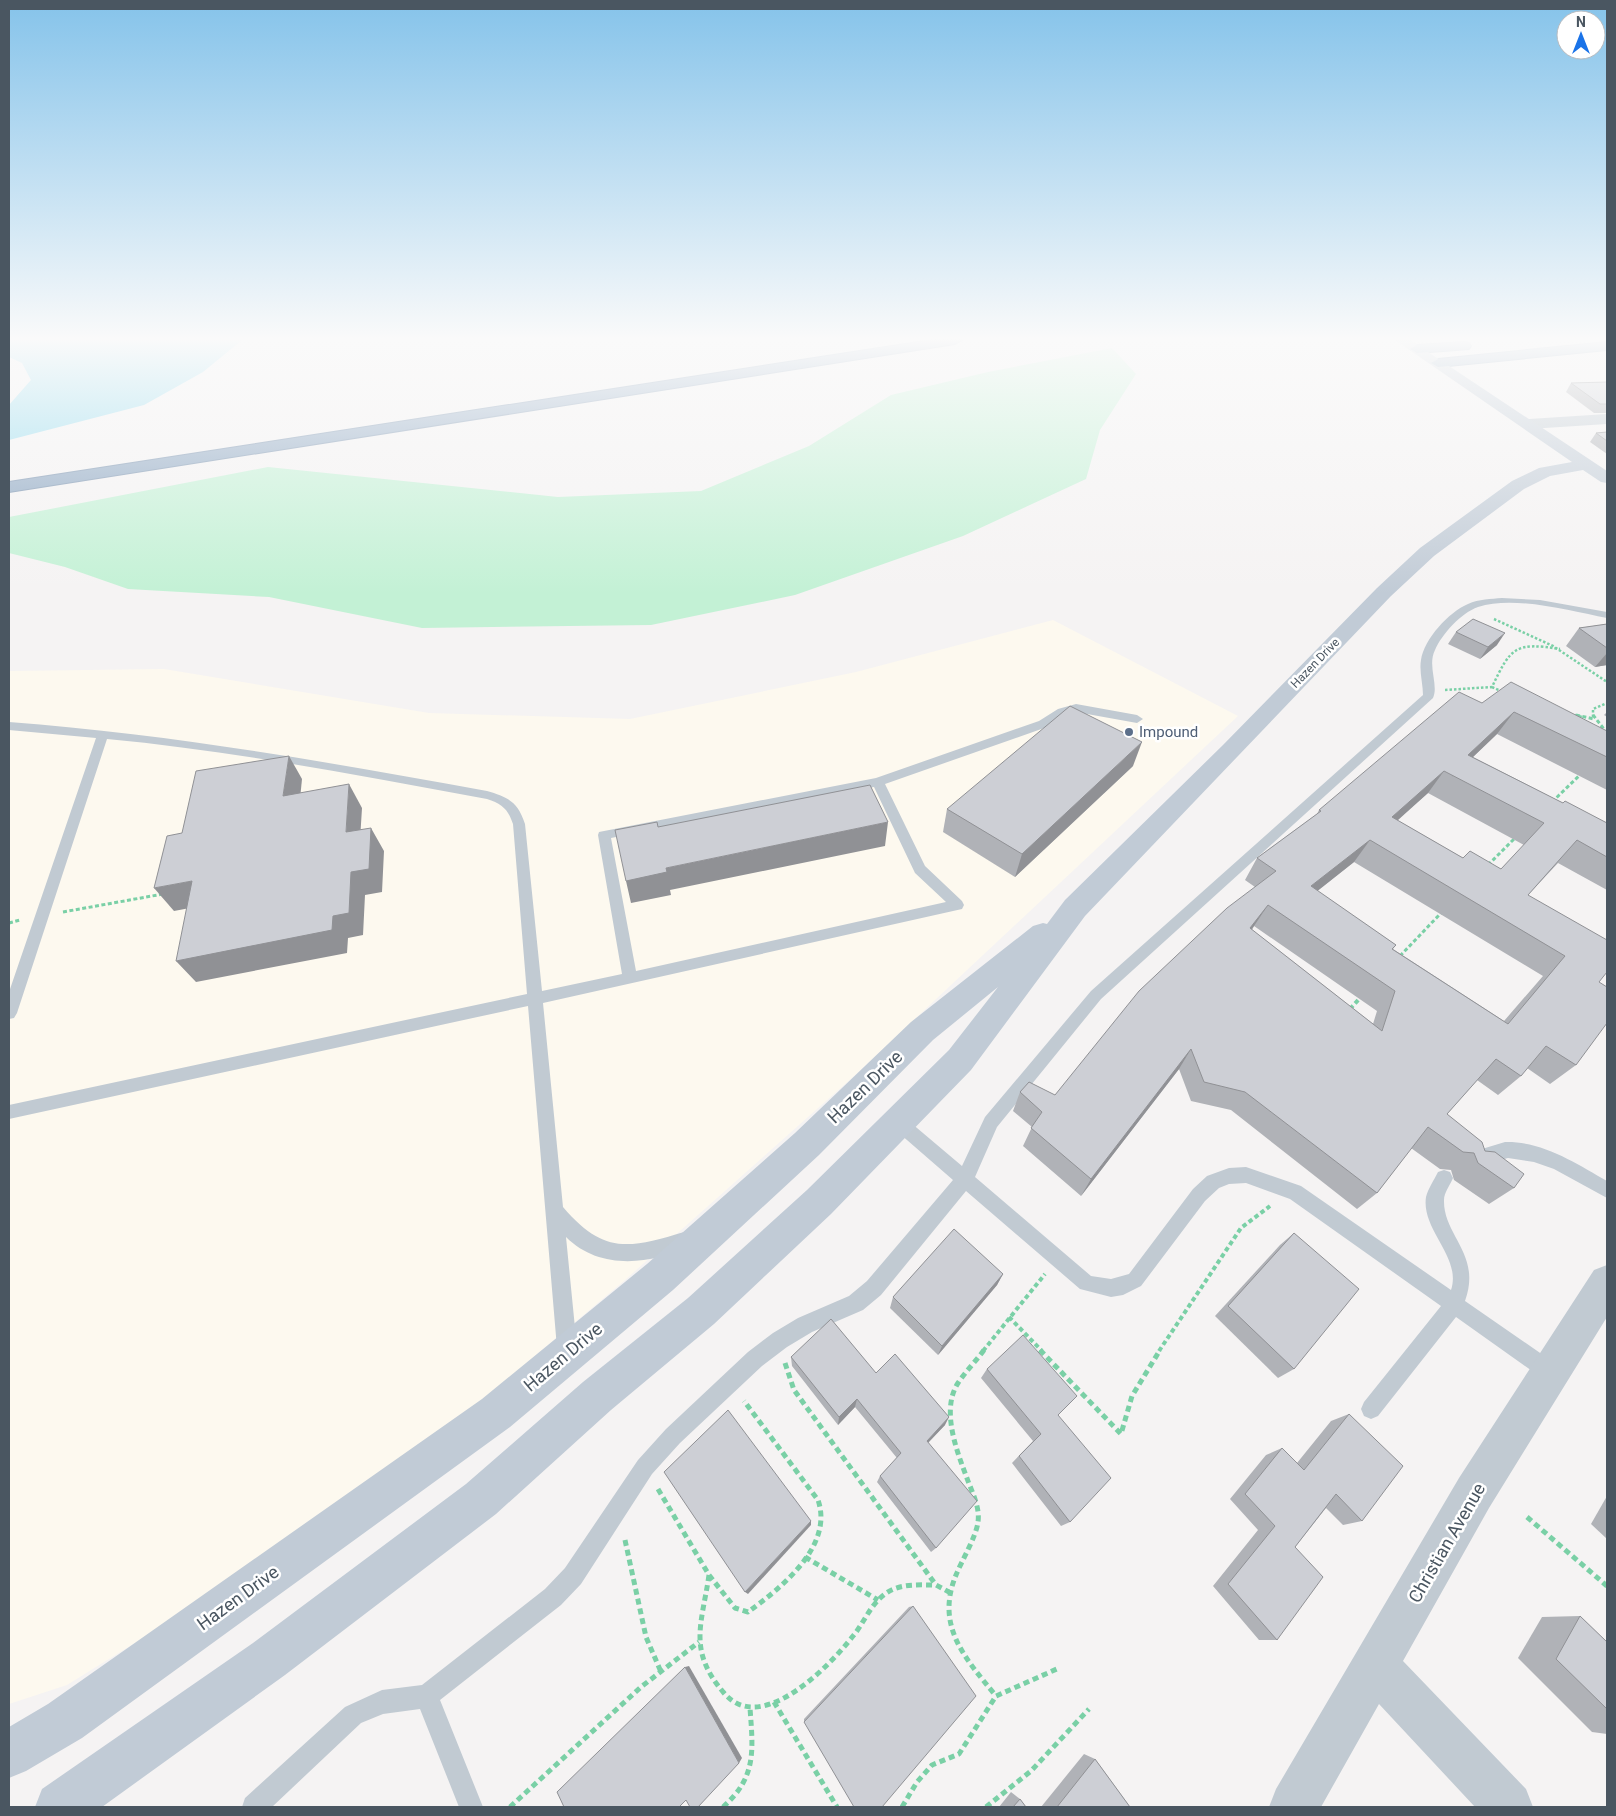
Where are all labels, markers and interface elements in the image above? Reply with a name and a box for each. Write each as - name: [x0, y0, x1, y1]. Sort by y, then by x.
- north arrow: [1556, 10, 1606, 60]
- text: N: [1576, 14, 1586, 30]
- street label: Hazen Drive: [1288, 635, 1342, 691]
- place label: Impound: [1139, 723, 1198, 741]
- marker: Impound: [1123, 726, 1135, 738]
- street label: Hazen Drive: [823, 1046, 906, 1127]
- street label: Hazen Drive: [519, 1318, 606, 1395]
- street label: Christian Avenue: [1404, 1479, 1489, 1606]
- street label: Hazen Drive: [193, 1561, 283, 1634]

